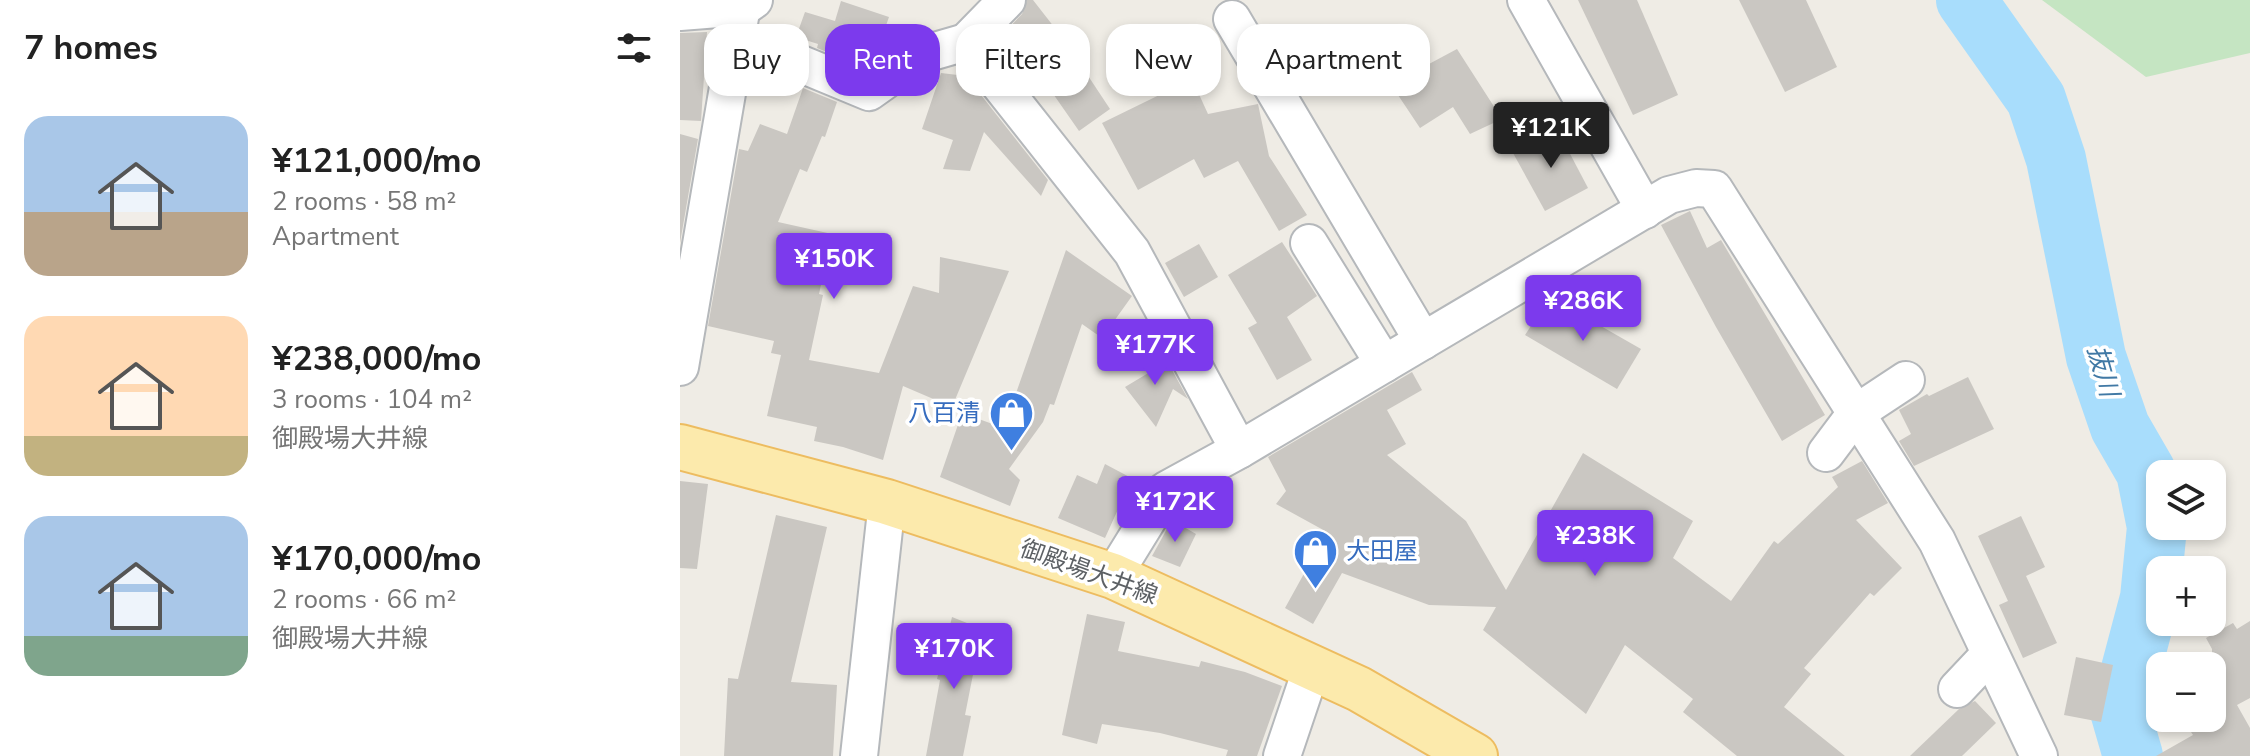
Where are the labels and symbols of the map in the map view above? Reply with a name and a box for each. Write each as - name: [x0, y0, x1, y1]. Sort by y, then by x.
- pin: ¥121K: [1495, 102, 1607, 170]
- pin: ¥150K: [778, 233, 890, 301]
- pin: ¥286K: [1527, 275, 1639, 343]
- pin: ¥177K: [1099, 319, 1211, 387]
- water label: 抜川: [2079, 341, 2128, 404]
- shop icon: 八百清: [987, 389, 1035, 452]
- place label: 八百清: [908, 397, 980, 429]
- pin: ¥172K: [1119, 476, 1231, 544]
- pin: ¥238K: [1539, 510, 1651, 578]
- shop icon: 大田屋: [1291, 527, 1339, 590]
- street label: 御殿場大井線: [1016, 532, 1162, 612]
- place label: 大田屋: [1346, 535, 1418, 567]
- pin: ¥170K: [898, 623, 1010, 691]

